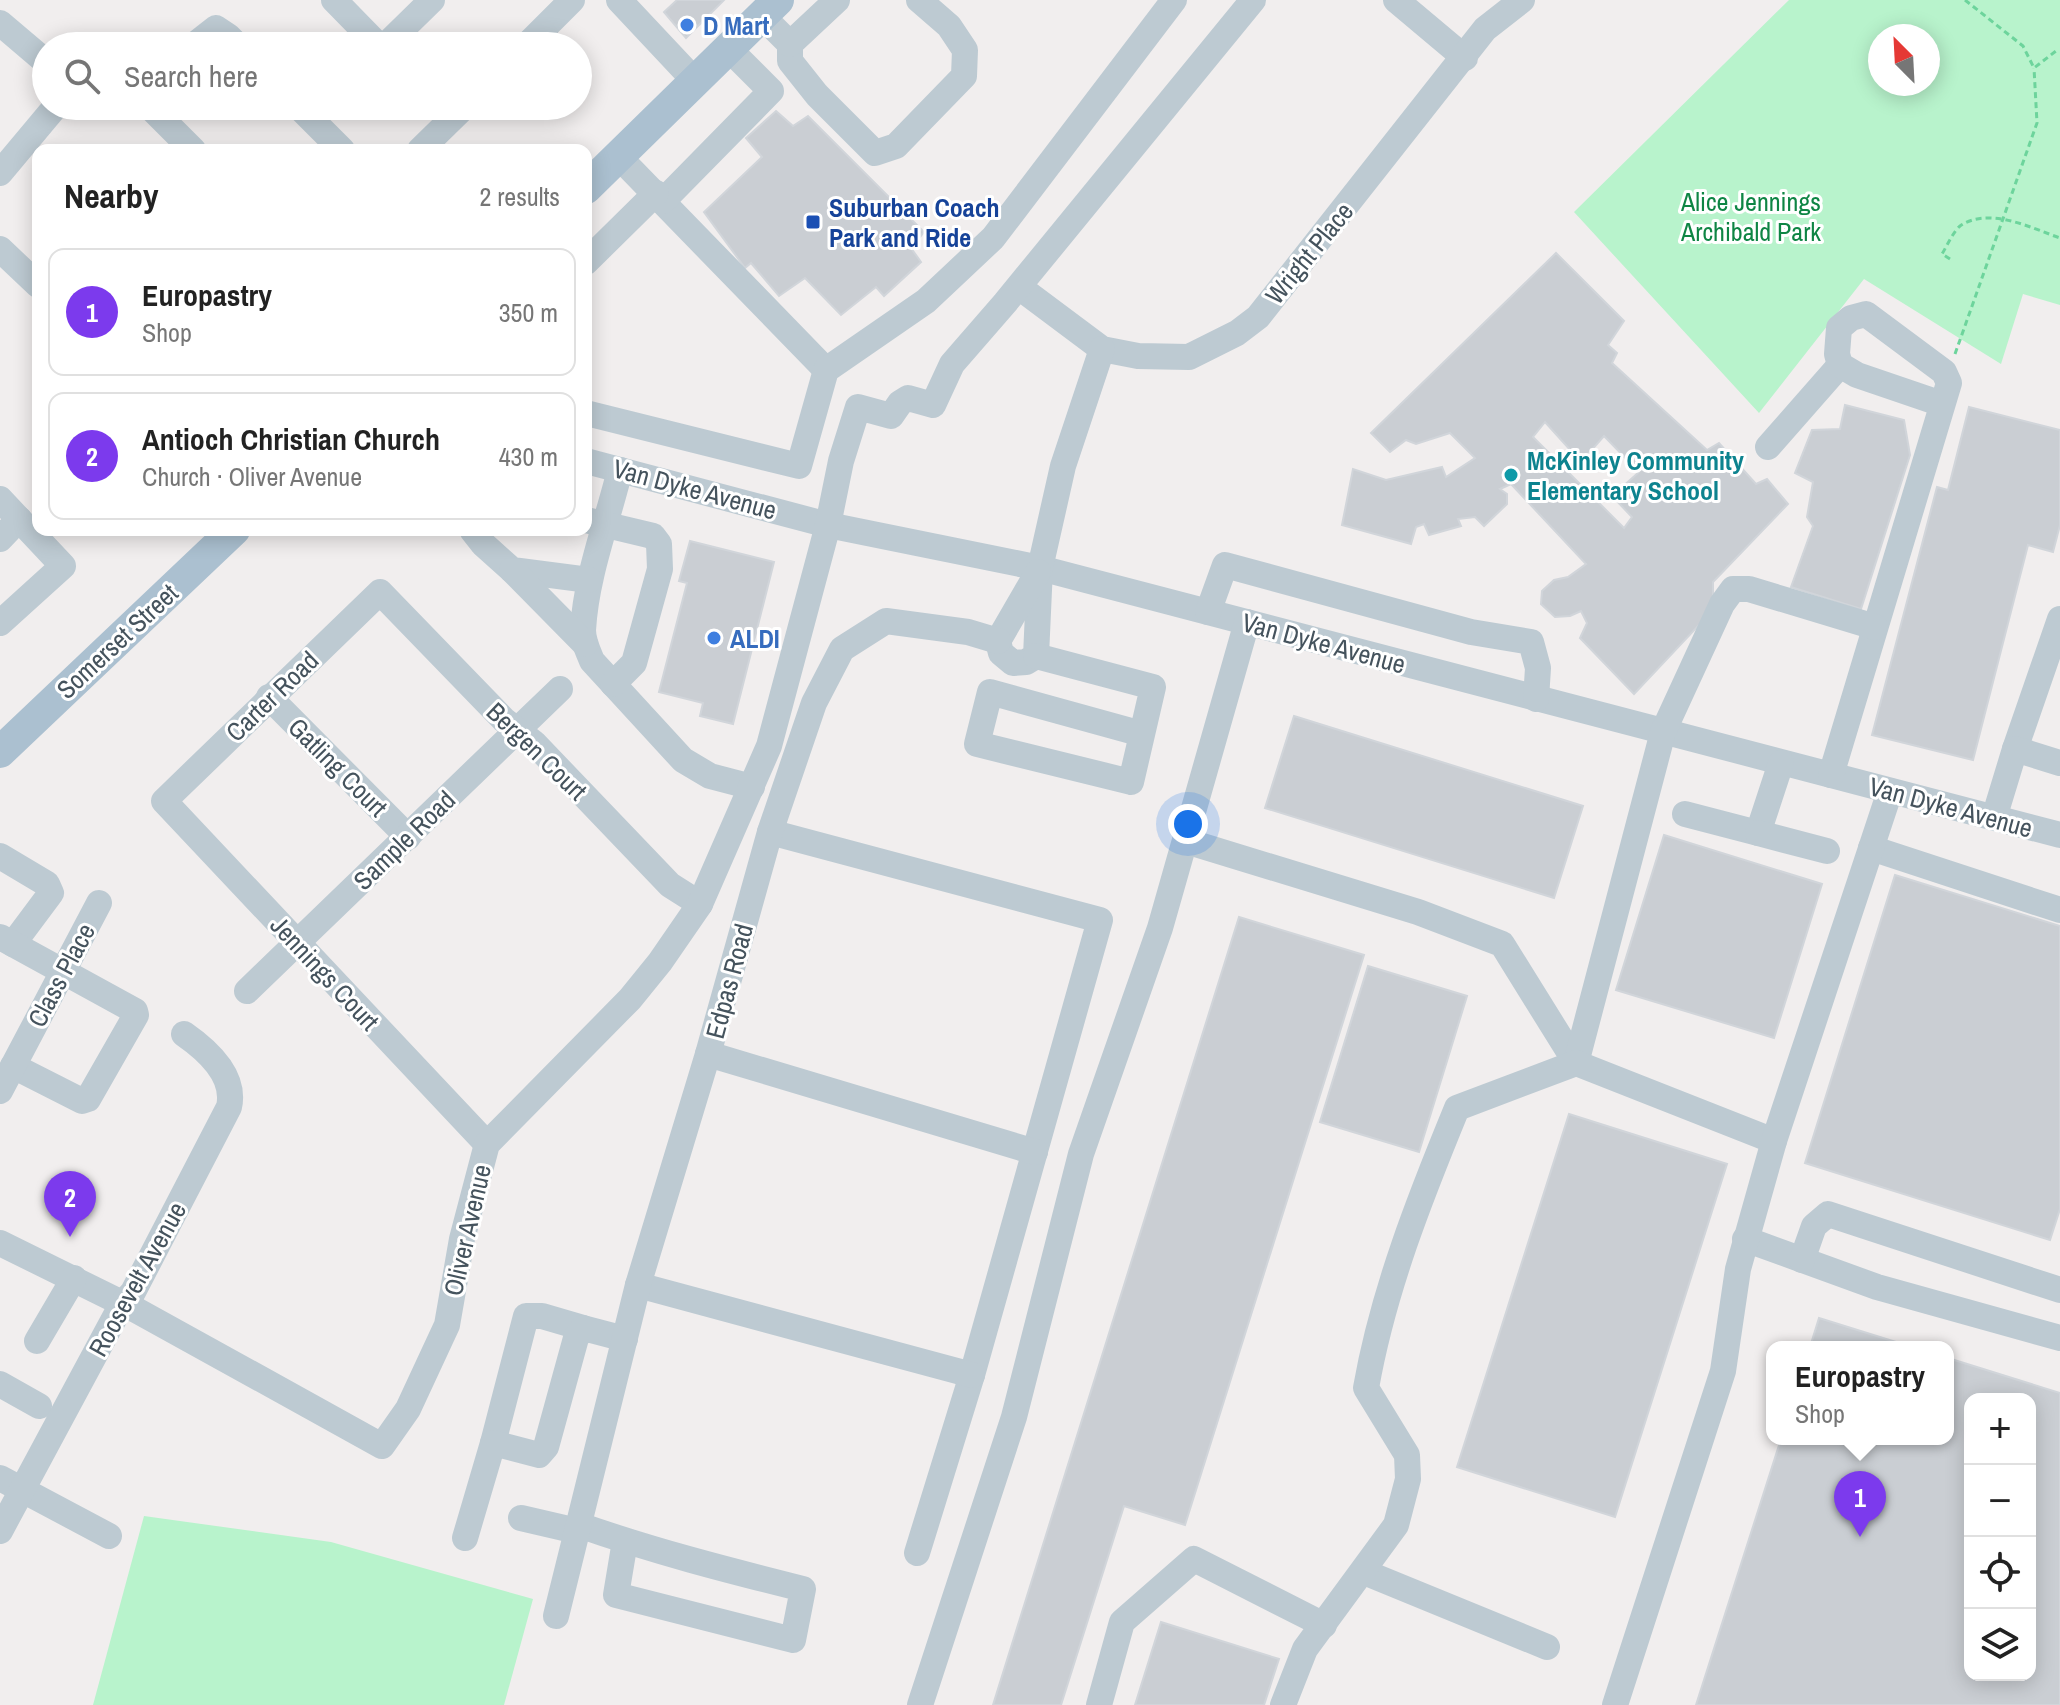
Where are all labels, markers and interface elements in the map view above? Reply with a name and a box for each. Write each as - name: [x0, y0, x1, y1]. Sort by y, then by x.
- place label: D Mart: [703, 8, 769, 43]
- marker: D Mart: [678, 16, 696, 34]
- north arrow: [1868, 24, 1940, 96]
- search box: [32, 32, 592, 120]
- icon: search: [60, 54, 104, 98]
- text: Search here: [124, 56, 258, 96]
- text: Nearby: [64, 173, 159, 219]
- text: 2 results: [479, 179, 560, 214]
- park label: Alice Jennings Archibald Park: [1680, 184, 1821, 249]
- place label: Suburban Coach Park and Ride: [829, 190, 1000, 255]
- street label: Wright Place: [1257, 195, 1361, 311]
- marker: Suburban Coach Park and Ride: [804, 213, 822, 231]
- text: Europastry: [142, 275, 272, 315]
- text: 1: [86, 295, 98, 330]
- text: 350 m: [499, 295, 558, 330]
- text: Shop: [142, 315, 192, 350]
- text: Antioch Christian Church: [142, 419, 440, 459]
- text: 2: [86, 439, 98, 474]
- text: 430 m: [499, 439, 558, 474]
- place label: McKinley Community Elementary School: [1527, 443, 1744, 508]
- street label: Van Dyke Avenue: [610, 450, 780, 528]
- text: Church · Oliver Avenue: [142, 459, 362, 494]
- marker: McKinley Community Elementary School: [1502, 466, 1520, 484]
- street label: Somerset Street: [49, 576, 185, 706]
- street label: Van Dyke Avenue: [1239, 604, 1409, 682]
- place label: ALDI: [730, 621, 780, 656]
- marker: ALDI: [705, 629, 723, 647]
- street label: Carter Road: [218, 643, 326, 749]
- street label: Bergen Court: [479, 694, 595, 808]
- street label: Gatling Court: [281, 710, 395, 824]
- street label: Van Dyke Avenue: [1866, 768, 2036, 846]
- street label: Sample Road: [345, 783, 463, 897]
- your location: [1168, 804, 1208, 844]
- street label: Jennings Court: [263, 908, 387, 1038]
- street label: Class Place: [19, 917, 103, 1033]
- street label: Edpas Road: [697, 920, 761, 1042]
- street label: Oliver Avenue: [435, 1161, 499, 1299]
- pin: 2: [44, 1171, 96, 1237]
- street label: Roosevelt Avenue: [80, 1196, 194, 1362]
- popup: [1766, 1341, 1954, 1445]
- text: Europastry: [1795, 1356, 1925, 1396]
- map controls: [1964, 1393, 2036, 1681]
- button: +: [1964, 1393, 2036, 1465]
- text: Shop: [1795, 1396, 1845, 1431]
- button: −: [1964, 1465, 2036, 1537]
- pin: 1: [1834, 1471, 1886, 1537]
- button: locate: [1964, 1537, 2036, 1609]
- button: layers: [1964, 1609, 2036, 1681]

